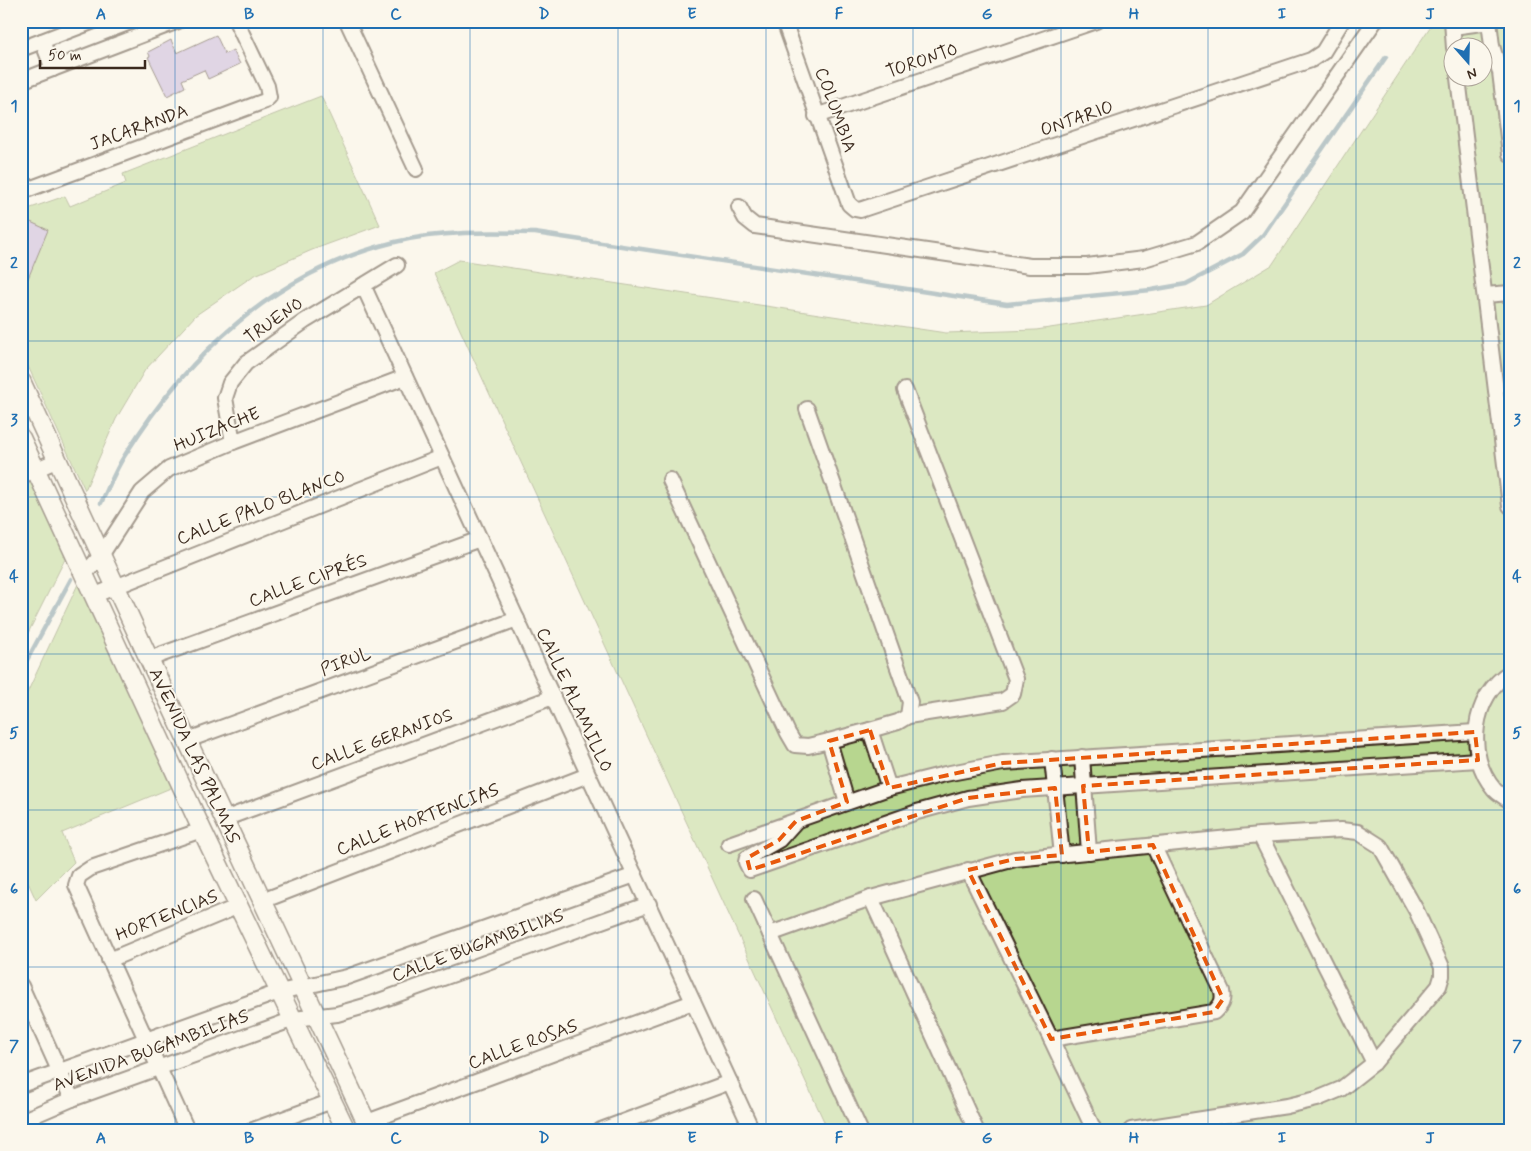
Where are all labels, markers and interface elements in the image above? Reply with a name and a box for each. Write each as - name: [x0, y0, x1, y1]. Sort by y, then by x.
- text: A: [96, 4, 106, 25]
- text: B: [244, 4, 254, 25]
- text: C: [390, 4, 402, 25]
- text: D: [538, 4, 550, 25]
- text: E: [687, 4, 697, 25]
- text: F: [835, 4, 844, 25]
- text: G: [982, 4, 993, 25]
- text: H: [1129, 4, 1140, 25]
- text: I: [1278, 4, 1287, 25]
- text: J: [1425, 4, 1435, 25]
- scale bar: [40, 38, 145, 70]
- street label: TORONTO: [883, 38, 961, 84]
- north arrow: [1444, 38, 1494, 88]
- text: 50 m: [48, 46, 82, 66]
- text: N: [1465, 63, 1480, 83]
- street label: COLUMBIA: [808, 64, 862, 156]
- street label: ONTARIO: [1037, 95, 1117, 143]
- text: 1: [10, 96, 18, 117]
- text: 1: [1513, 96, 1521, 117]
- street label: JACARANDA: [86, 99, 192, 157]
- text: 2: [10, 253, 18, 274]
- text: 2: [1513, 253, 1521, 274]
- street label: TRUENO: [240, 292, 308, 350]
- street label: HUIZACHE: [170, 402, 264, 458]
- text: 3: [10, 410, 18, 431]
- text: 3: [1513, 410, 1521, 431]
- street label: CALLE PALO BLANCO: [173, 465, 349, 551]
- street label: CALLE CIPRÉS: [246, 548, 370, 614]
- text: 4: [9, 566, 19, 587]
- text: 4: [1512, 566, 1522, 587]
- street label: CALLE ALAMILLO: [530, 624, 618, 776]
- street label: PIRUL: [317, 642, 375, 682]
- street label: AVENIDA LAS PALMAS: [143, 664, 245, 848]
- street label: CALLE GERANIOS: [308, 703, 456, 777]
- text: 5: [9, 723, 19, 744]
- text: 5: [1512, 723, 1522, 744]
- street label: CALLE HORTENCIAS: [333, 778, 503, 862]
- text: 6: [10, 879, 18, 900]
- text: 6: [1513, 879, 1521, 900]
- street label: HORTENCIAS: [112, 885, 222, 947]
- street label: CALLE BUGAMBILIAS: [389, 904, 567, 988]
- street label: AVENIDA BUGAMBILIAS: [50, 1004, 252, 1098]
- street label: CALLE ROSAS: [465, 1014, 581, 1076]
- text: 7: [9, 1036, 19, 1057]
- text: 7: [1512, 1036, 1522, 1057]
- text: A: [96, 1128, 106, 1149]
- text: B: [244, 1128, 254, 1149]
- text: C: [390, 1128, 402, 1149]
- text: D: [538, 1128, 550, 1149]
- text: E: [687, 1128, 697, 1149]
- text: F: [835, 1128, 844, 1149]
- text: G: [982, 1128, 993, 1149]
- text: H: [1129, 1128, 1140, 1149]
- text: I: [1278, 1128, 1287, 1149]
- text: J: [1425, 1128, 1435, 1149]

